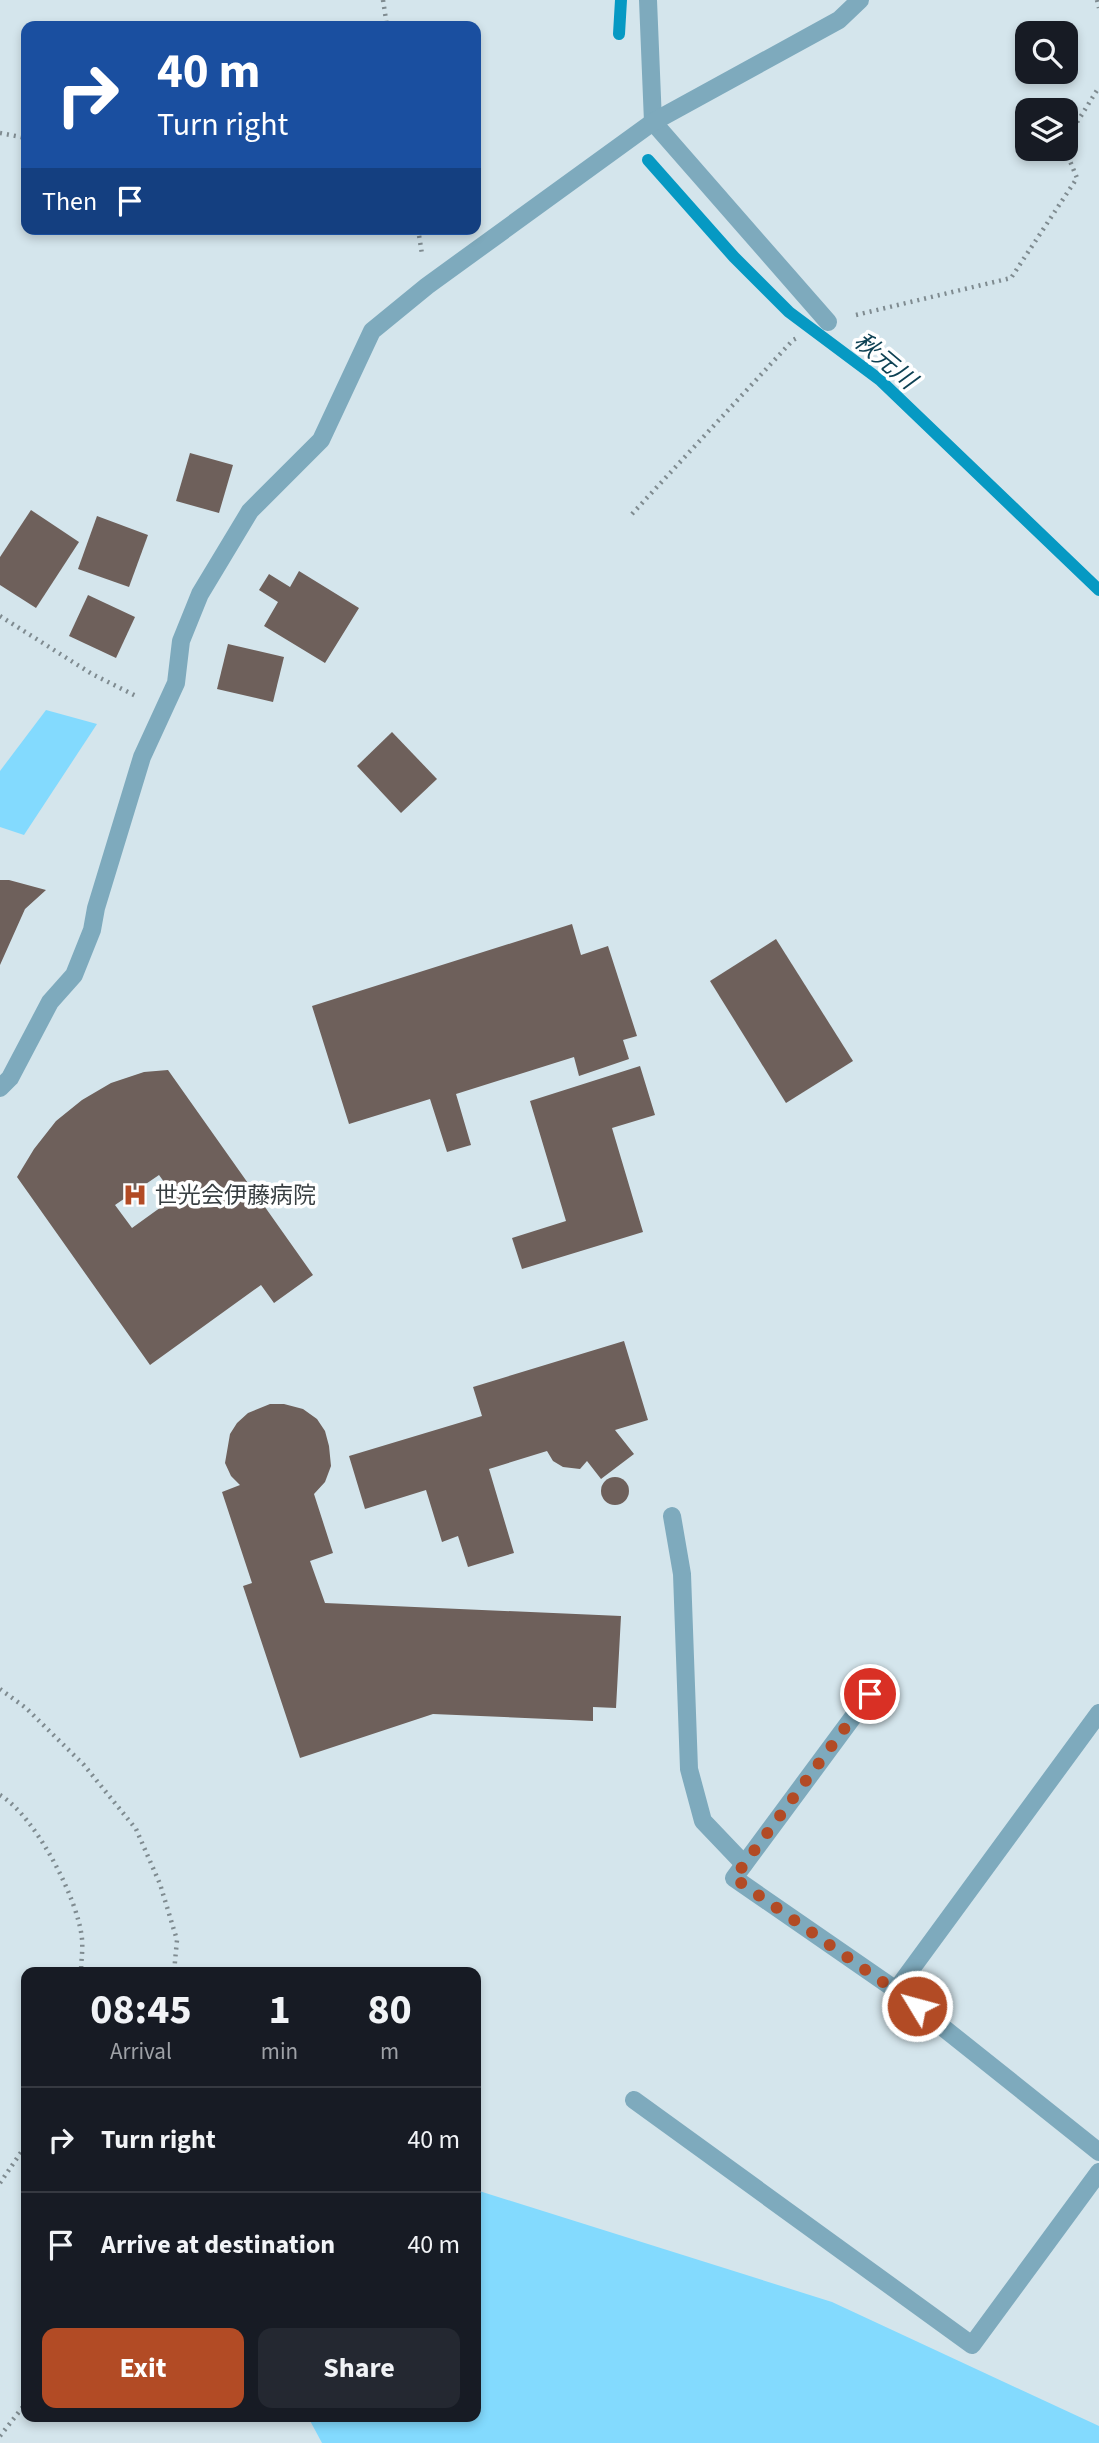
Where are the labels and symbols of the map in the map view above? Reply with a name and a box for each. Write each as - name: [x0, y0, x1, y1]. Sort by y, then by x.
- water label: 秋元川: [846, 324, 926, 399]
- place label: 世光会伊藤病院: [155, 1179, 316, 1212]
- hospital icon: 世光会伊藤病院: [121, 1181, 149, 1209]
- pin: [840, 1664, 900, 1724]
- position arrow: [880, 1969, 954, 2043]

